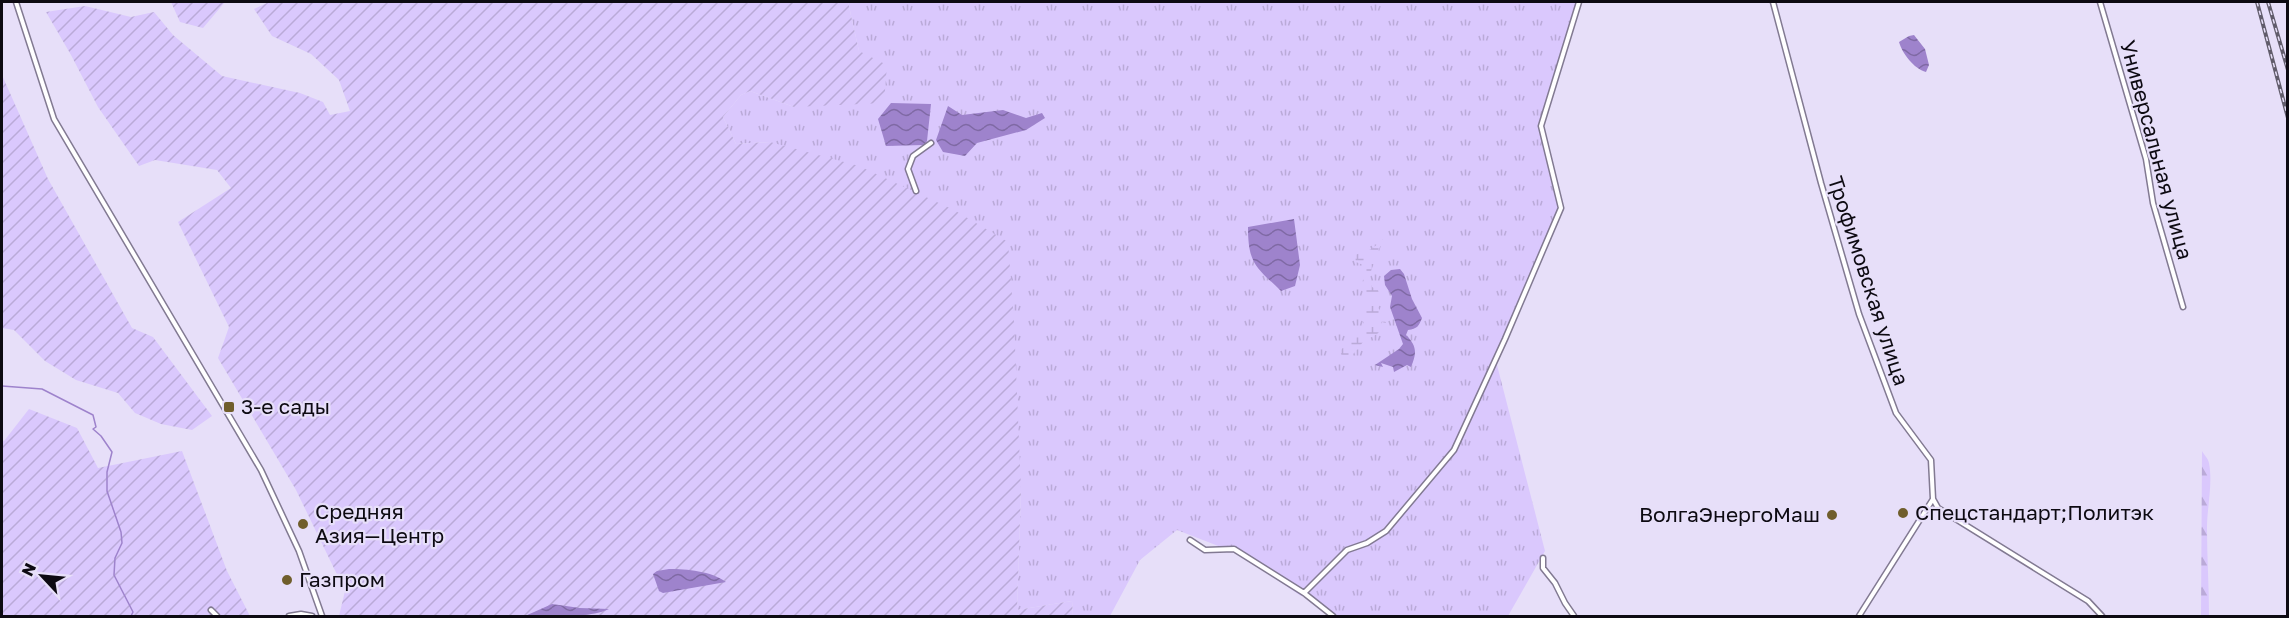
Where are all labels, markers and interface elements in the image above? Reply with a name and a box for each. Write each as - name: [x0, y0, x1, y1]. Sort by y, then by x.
- street label: Универсальная улица: [2115, 37, 2199, 262]
- street label: Трофимовская улица: [1823, 173, 1915, 389]
- place label: 3-е сады: [241, 393, 330, 419]
- marker: 3-е сады: [222, 400, 236, 414]
- place label: Средняя Азия—Центр: [315, 498, 444, 548]
- place label: Спецстандарт;Политэк: [1915, 499, 2154, 525]
- place label: ВолгаЭнергоМаш: [1639, 501, 1820, 527]
- marker: Спецстандарт;Политэк: [1896, 506, 1910, 520]
- marker: ВолгаЭнергоМаш: [1825, 508, 1839, 522]
- marker: Средняя Азия—Центр: [296, 517, 310, 531]
- north arrow: [12, 546, 72, 606]
- text: N: [17, 560, 40, 579]
- place label: Газпром: [299, 566, 385, 592]
- marker: Газпром: [280, 573, 294, 587]

